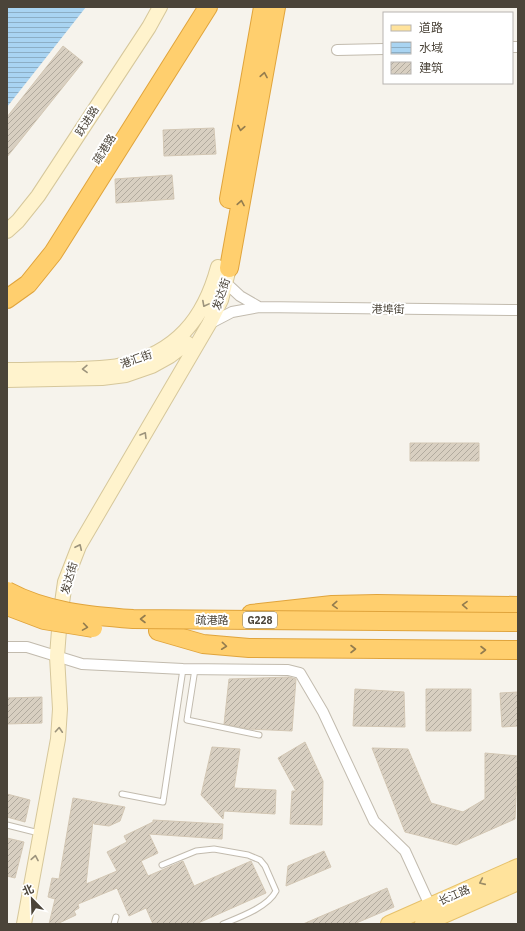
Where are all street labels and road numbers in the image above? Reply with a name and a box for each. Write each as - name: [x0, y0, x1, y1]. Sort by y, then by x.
- street label: 跃进路: [72, 103, 102, 139]
- street label: 疏港路: [89, 131, 119, 167]
- street label: 发达街: [209, 276, 233, 312]
- street label: 港埠街: [371, 302, 405, 316]
- street label: 港汇街: [118, 347, 154, 371]
- street label: 发达街: [58, 560, 80, 596]
- road number: G228: [243, 612, 277, 628]
- street label: 疏港路: [196, 613, 229, 627]
- street label: 长江路: [436, 882, 472, 908]

